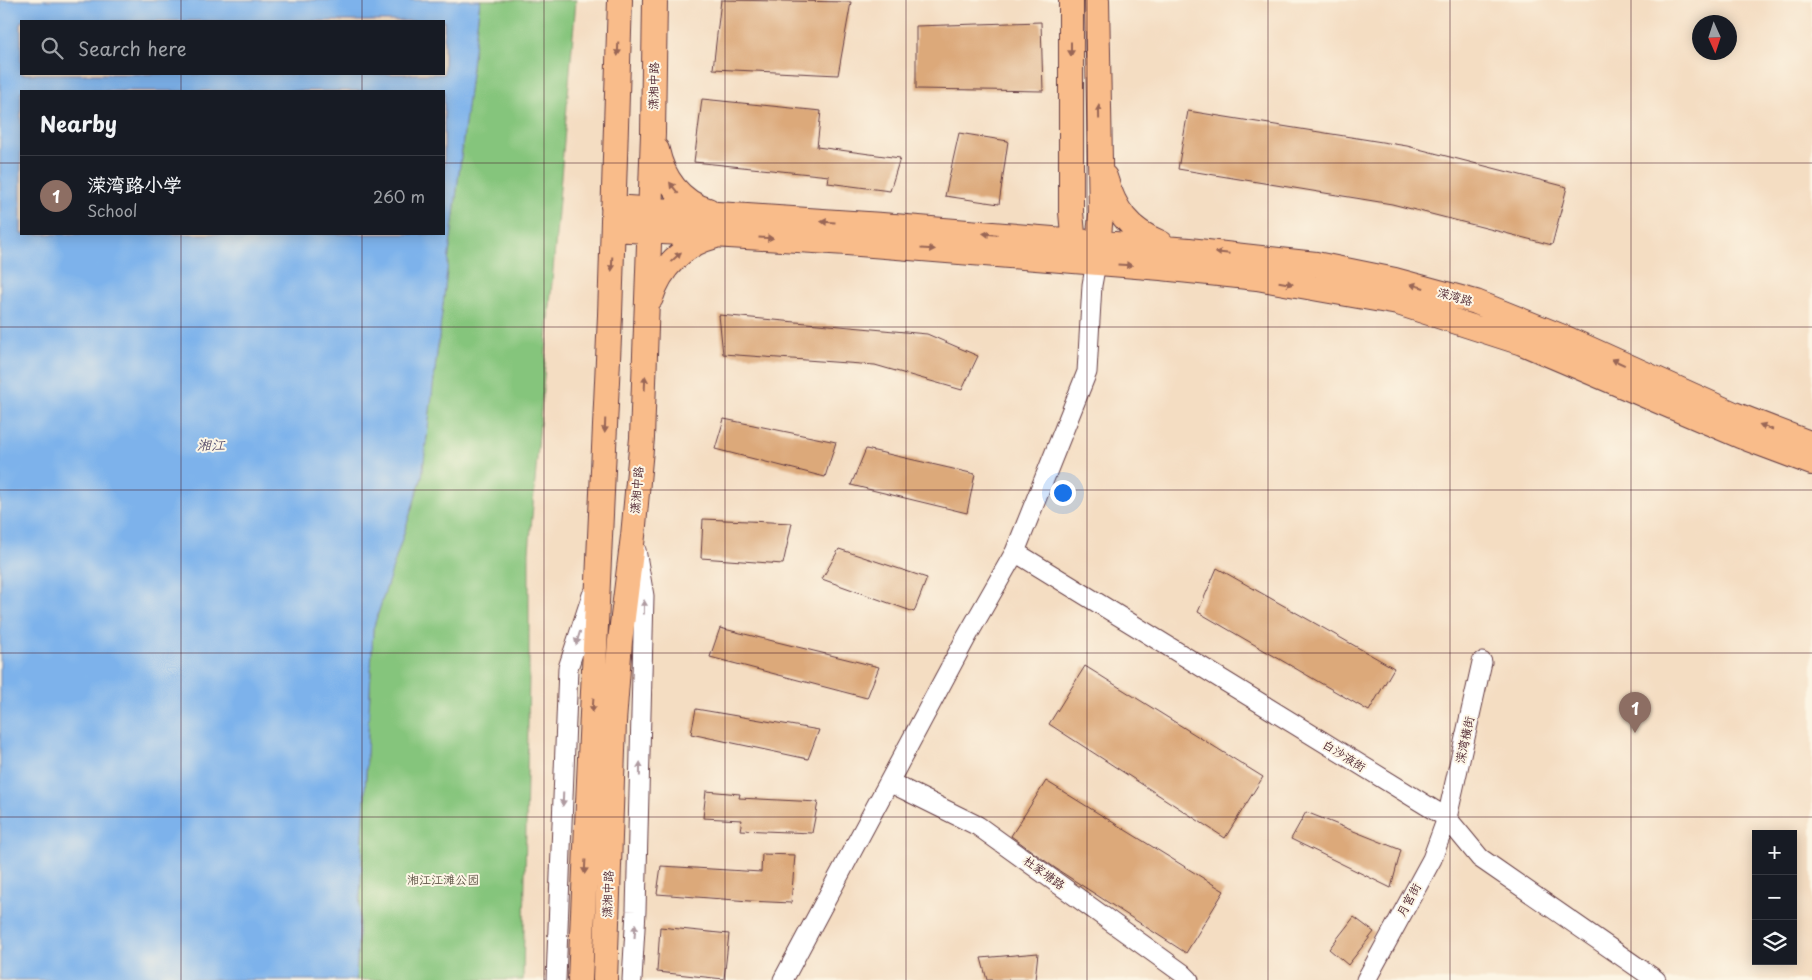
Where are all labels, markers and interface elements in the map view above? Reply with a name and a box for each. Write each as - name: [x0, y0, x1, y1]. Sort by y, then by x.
- north arrow: [1692, 15, 1737, 60]
- search box: [20, 20, 445, 75]
- icon: search: [38, 34, 66, 62]
- text: Search here: [78, 34, 187, 62]
- one-way arrow: [614, 41, 622, 57]
- one-way arrow: [1067, 41, 1075, 57]
- street label: 潇湘中路: [644, 62, 662, 110]
- one-way arrow: [1095, 104, 1103, 120]
- text: Nearby: [40, 107, 117, 139]
- text: 溁湾路小学: [87, 170, 182, 198]
- one-way arrow: [669, 181, 680, 194]
- text: 1: [52, 184, 60, 208]
- text: 260 m: [373, 184, 425, 208]
- text: School: [87, 198, 137, 222]
- one-way arrow: [819, 218, 835, 226]
- one-way arrow: [981, 230, 997, 238]
- one-way arrow: [758, 234, 774, 242]
- one-way arrow: [920, 246, 936, 254]
- one-way arrow: [1214, 249, 1230, 257]
- one-way arrow: [670, 251, 682, 263]
- one-way arrow: [607, 256, 615, 272]
- one-way arrow: [1117, 262, 1133, 270]
- one-way arrow: [1279, 280, 1295, 288]
- one-way arrow: [1409, 281, 1424, 289]
- street label: 溁湾路: [1435, 282, 1475, 310]
- one-way arrow: [1610, 357, 1625, 366]
- one-way arrow: [641, 375, 649, 391]
- one-way arrow: [601, 418, 609, 434]
- one-way arrow: [1759, 422, 1774, 430]
- water label: 湘江: [197, 434, 226, 455]
- street label: 潇湘中路: [625, 465, 647, 515]
- your location: [1050, 480, 1076, 506]
- one-way arrow: [640, 598, 648, 614]
- one-way arrow: [574, 631, 582, 646]
- pin: 1: [1619, 692, 1651, 733]
- one-way arrow: [588, 697, 596, 713]
- street label: 溁湾横街: [1450, 714, 1478, 765]
- street label: 白沙液街: [1319, 735, 1370, 776]
- one-way arrow: [636, 761, 644, 777]
- one-way arrow: [559, 791, 567, 807]
- map controls: [1752, 830, 1797, 965]
- button: +: [1752, 830, 1797, 875]
- street label: 杜家塘路: [1020, 851, 1069, 894]
- one-way arrow: [581, 859, 589, 875]
- park label: 湘江江滩公园: [407, 870, 479, 888]
- street label: 潇湘中路: [597, 870, 617, 918]
- button: −: [1752, 875, 1797, 920]
- street label: 月宫街: [1392, 879, 1425, 920]
- button: layers: [1752, 920, 1797, 965]
- one-way arrow: [632, 923, 640, 939]

